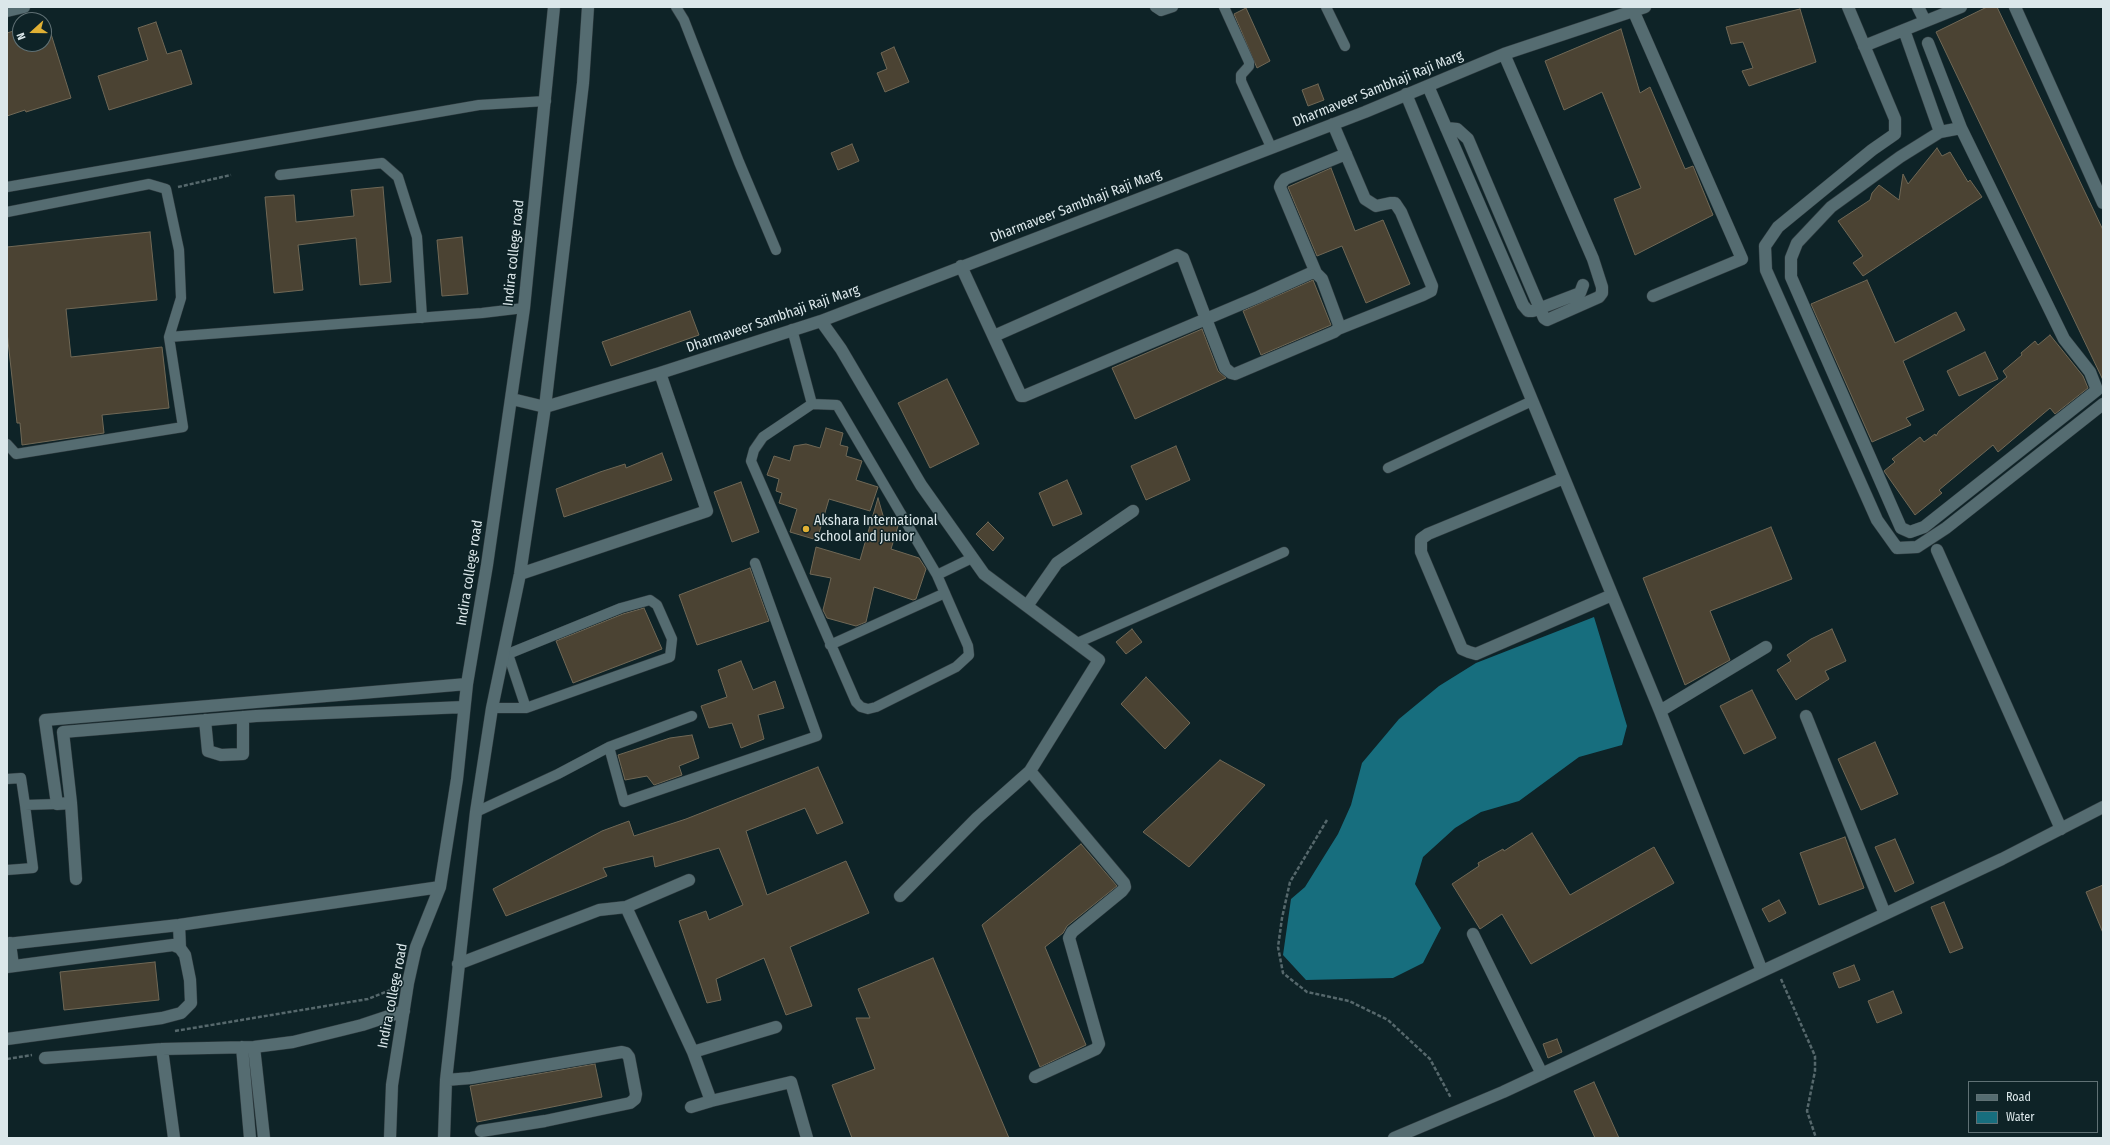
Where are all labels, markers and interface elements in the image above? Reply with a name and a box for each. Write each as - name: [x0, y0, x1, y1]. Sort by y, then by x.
- north arrow: [12, 12, 52, 52]
- text: N: [14, 31, 29, 42]
- street label: Dharmaveer Sambhaji Raji Marg: [1290, 47, 1466, 131]
- street label: Dharmaveer Sambhaji Raji Marg: [988, 166, 1164, 246]
- street label: Indira college road: [500, 199, 528, 307]
- street label: Dharmaveer Sambhaji Raji Marg: [684, 281, 862, 357]
- place label: Akshara International school and junior: [814, 513, 937, 546]
- street label: Indira college road: [453, 519, 487, 627]
- marker: Akshara International school and junior: [801, 524, 811, 534]
- street label: Indira college road: [375, 942, 411, 1050]
- legend: [1968, 1081, 2098, 1133]
- text: Road: [2006, 1090, 2031, 1104]
- text: Water: [2006, 1110, 2034, 1124]

